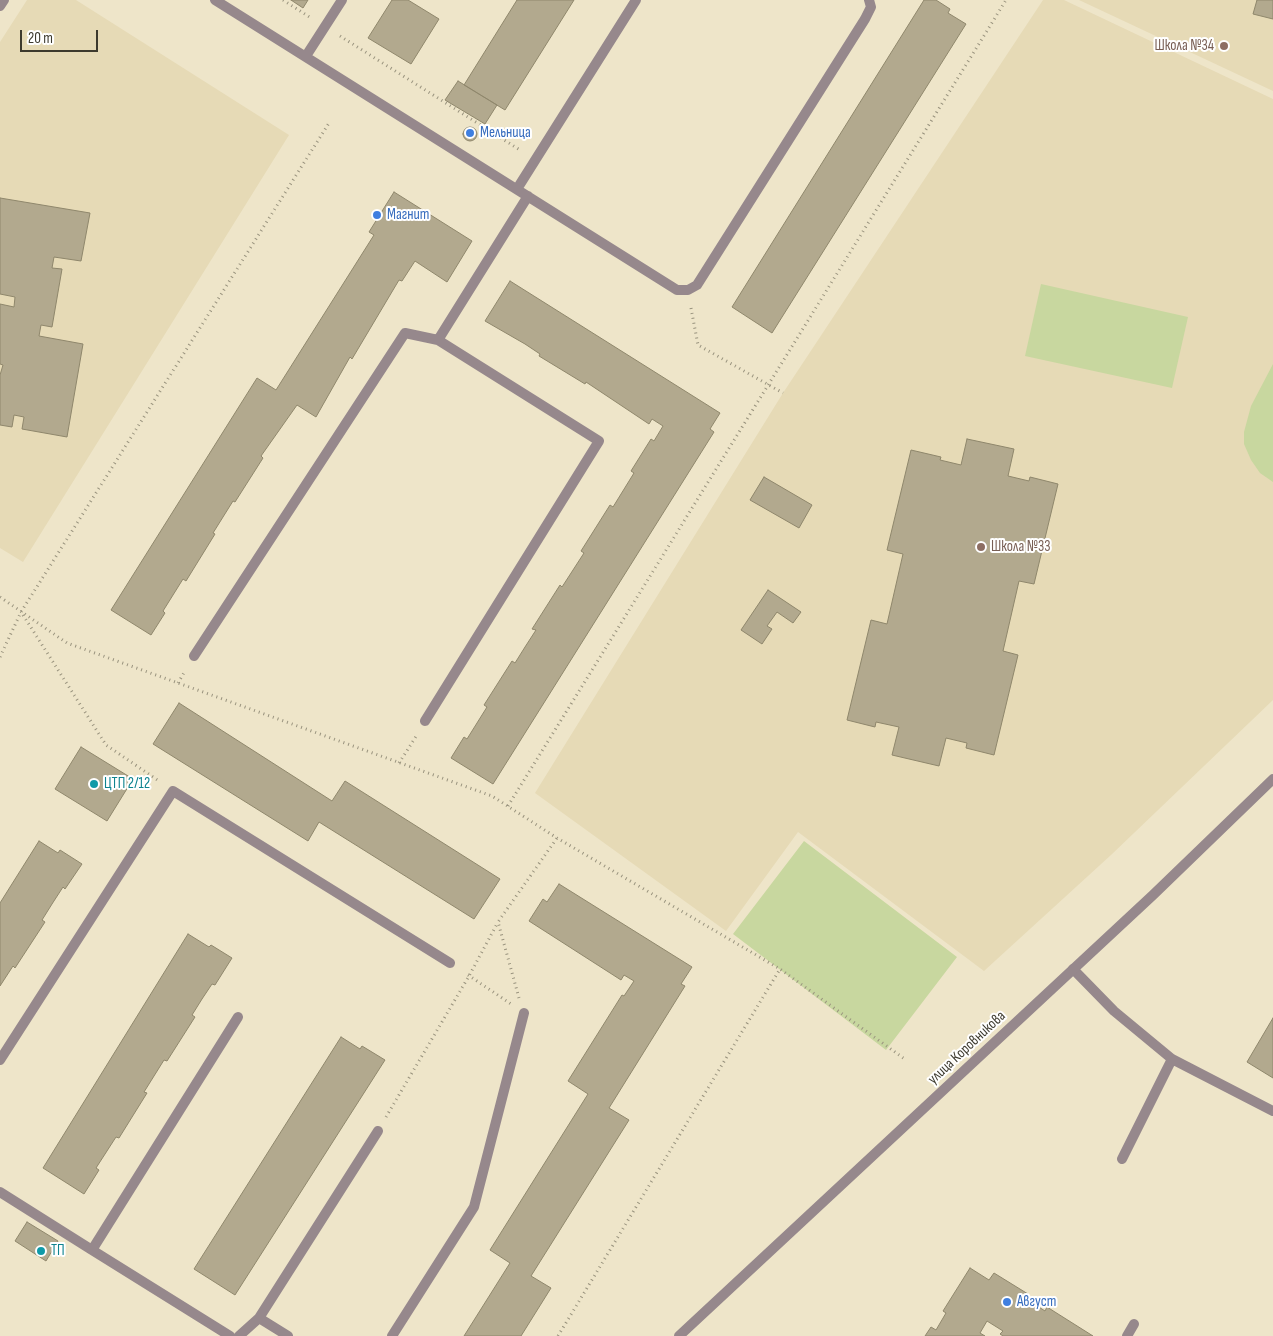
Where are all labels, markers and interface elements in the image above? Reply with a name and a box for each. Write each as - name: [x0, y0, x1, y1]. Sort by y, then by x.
- scale bar: [22, 20, 100, 52]
- text: 20 m: [28, 29, 53, 48]
- place label: Школа №34: [1154, 37, 1214, 55]
- marker: Школа №34: [1218, 40, 1230, 52]
- place label: Мельница: [480, 124, 531, 142]
- marker: Мельница: [464, 127, 476, 139]
- place label: Магнит: [387, 206, 429, 224]
- marker: Магнит: [371, 209, 383, 221]
- place label: Школа №33: [991, 538, 1051, 556]
- marker: Школа №33: [975, 541, 987, 553]
- place label: ЦТП 2/12: [104, 775, 150, 793]
- marker: ЦТП 2/12: [88, 778, 100, 790]
- street label: улица Коровникова: [924, 1008, 1010, 1088]
- place label: ТП: [51, 1242, 65, 1260]
- marker: ТП: [35, 1245, 47, 1257]
- place label: Август: [1017, 1293, 1056, 1311]
- marker: Август: [1001, 1296, 1013, 1308]

